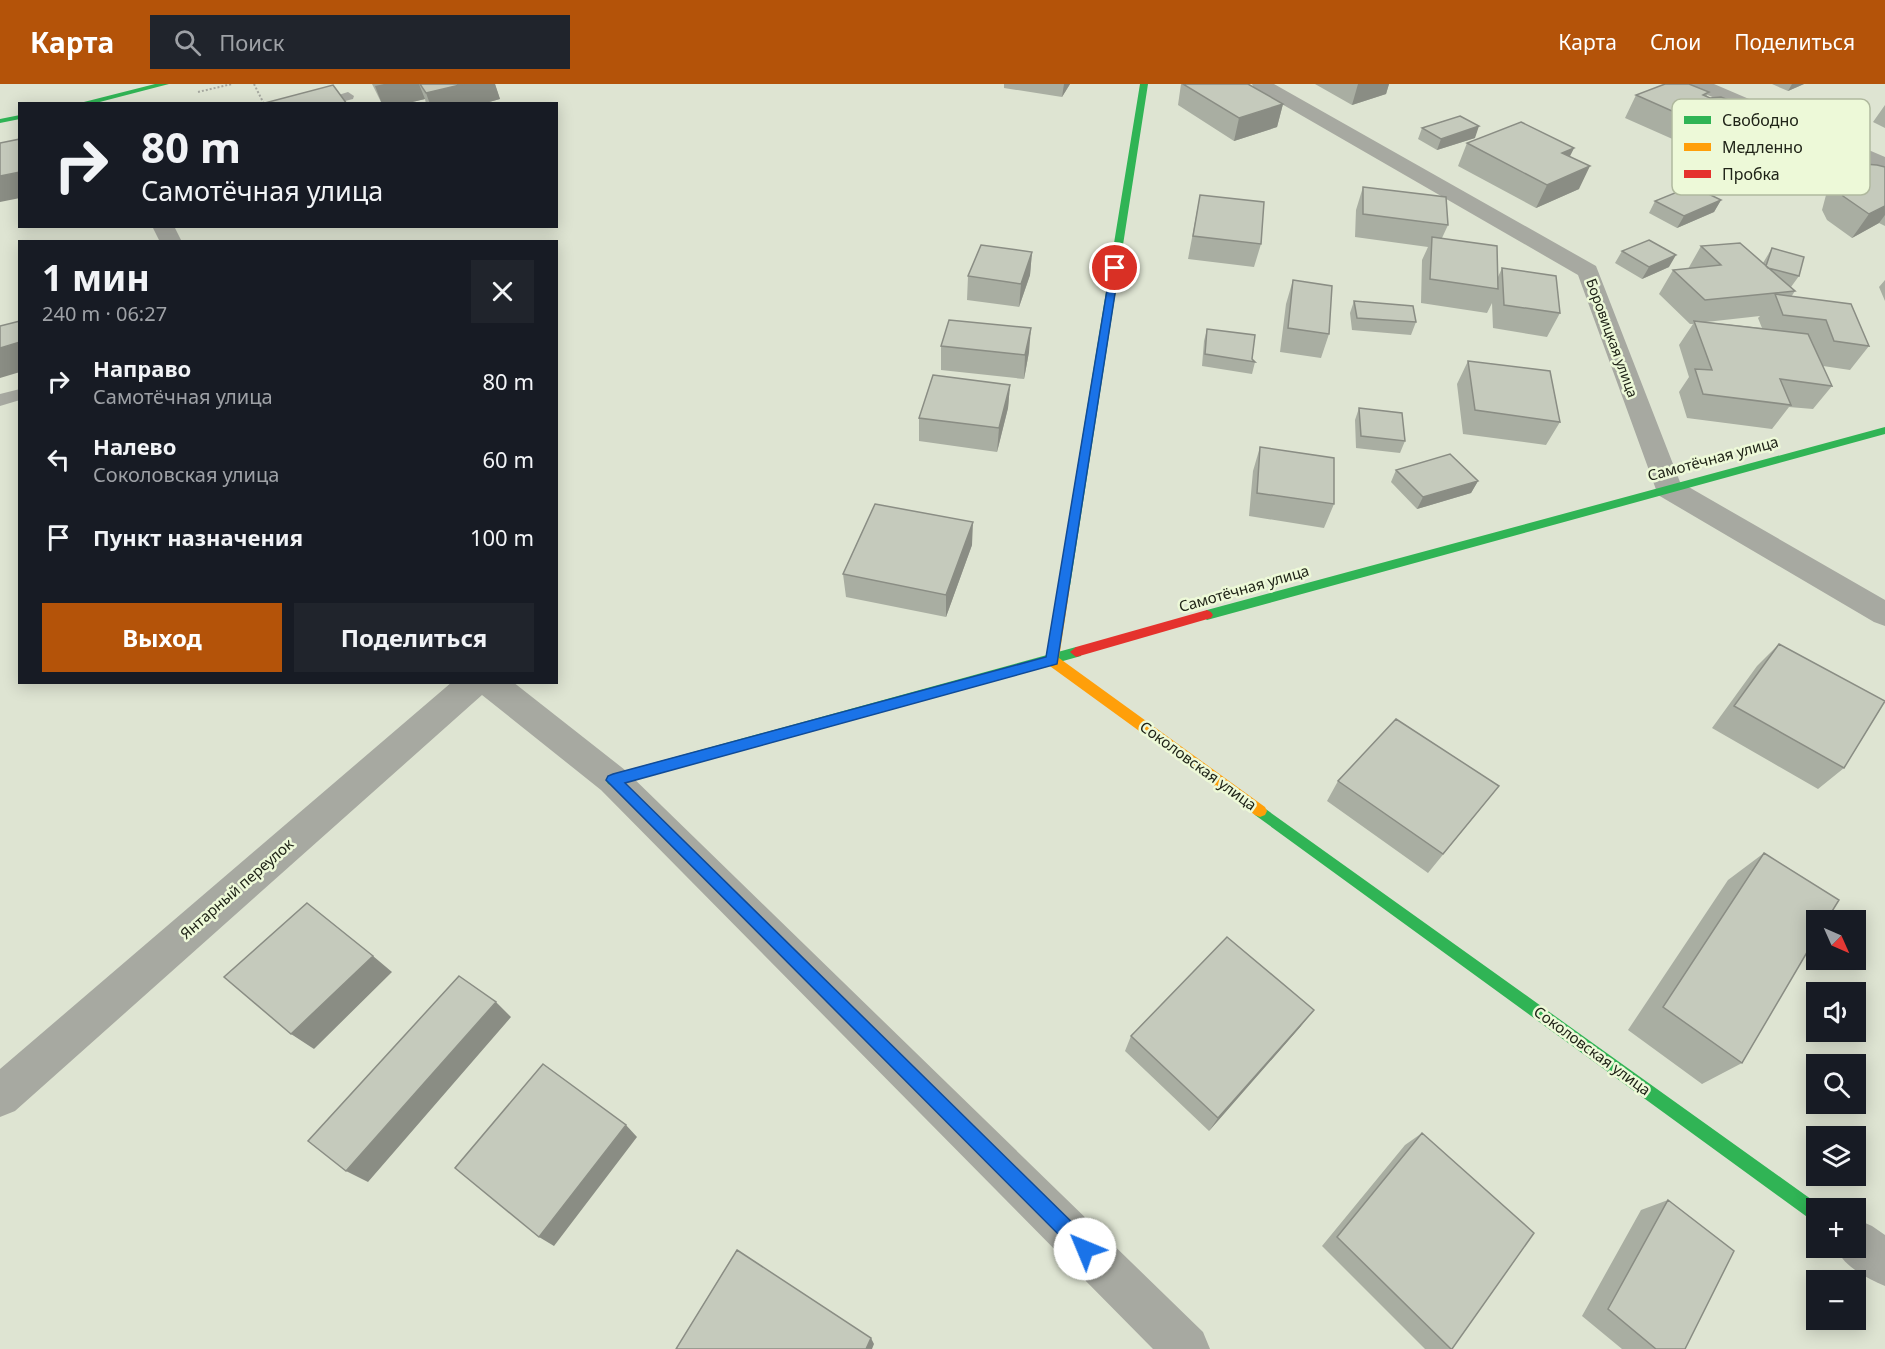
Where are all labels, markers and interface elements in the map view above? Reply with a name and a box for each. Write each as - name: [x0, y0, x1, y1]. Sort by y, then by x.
- search box: [150, 15, 570, 69]
- text: Карта: [30, 23, 114, 61]
- icon: search: [171, 26, 204, 59]
- text: Поиск: [219, 27, 285, 57]
- text: Карта: [1558, 28, 1617, 56]
- text: Слои: [1650, 28, 1701, 56]
- text: Поделиться: [1734, 28, 1855, 56]
- legend: [1672, 99, 1870, 195]
- text: Свободно: [1722, 109, 1799, 131]
- text: 80 m: [141, 118, 241, 175]
- icon: right: [42, 126, 120, 204]
- text: Медленно: [1722, 136, 1803, 158]
- text: Пробка: [1722, 163, 1780, 185]
- text: Самотёчная улица: [141, 172, 383, 209]
- pin: [1089, 242, 1140, 293]
- icon: arrive: [1098, 251, 1131, 284]
- text: 1 мин: [42, 253, 150, 302]
- button: close: [471, 260, 534, 323]
- street label: Боровицкая улица: [1582, 276, 1643, 400]
- text: 240 m · 06:27: [42, 300, 167, 327]
- text: Направо: [93, 353, 191, 383]
- icon: right: [42, 365, 75, 398]
- text: 80 m: [483, 366, 534, 396]
- text: Самотёчная улица: [93, 383, 273, 410]
- text: Налево: [93, 431, 176, 461]
- street label: Самотёчная улица: [1645, 431, 1780, 485]
- icon: left: [42, 443, 75, 476]
- text: 60 m: [483, 444, 534, 474]
- text: Соколовская улица: [93, 461, 279, 488]
- icon: arrive: [42, 521, 75, 554]
- text: Пункт назначения: [93, 522, 303, 552]
- text: 100 m: [470, 522, 534, 552]
- street label: Самотёчная улица: [1176, 560, 1311, 616]
- button: Выход: [42, 603, 282, 672]
- button: Поделиться: [294, 603, 534, 672]
- street label: Соколовская улица: [1136, 716, 1261, 814]
- street label: Янтарный переулок: [175, 833, 297, 943]
- north arrow: [1806, 910, 1866, 970]
- map controls: [1806, 910, 1866, 1330]
- button: sound: [1806, 982, 1866, 1042]
- street label: Соколовская улица: [1530, 1001, 1655, 1099]
- button: search: [1806, 1054, 1866, 1114]
- button: layers: [1806, 1126, 1866, 1186]
- button: +: [1806, 1198, 1866, 1258]
- position arrow: [1053, 1217, 1117, 1281]
- button: −: [1806, 1270, 1866, 1330]

